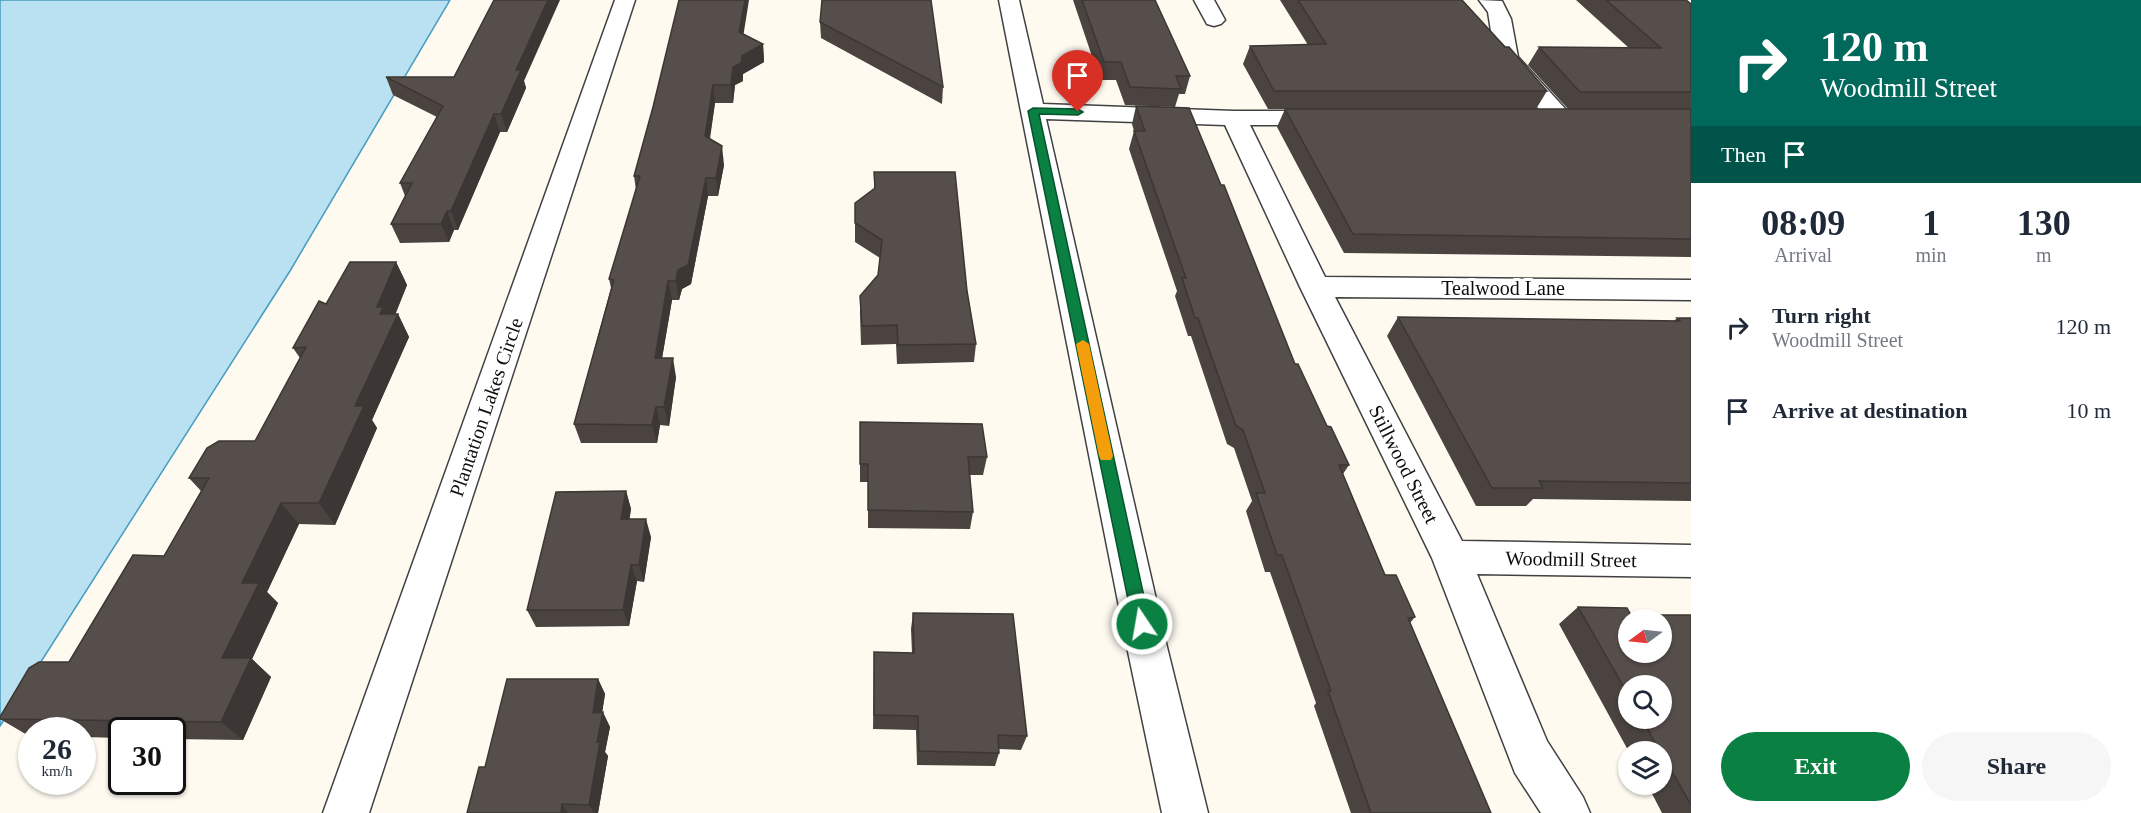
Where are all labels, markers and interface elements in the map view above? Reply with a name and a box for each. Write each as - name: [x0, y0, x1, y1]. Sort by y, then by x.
- icon: right: [1721, 24, 1799, 102]
- text: 120 m: [1820, 24, 1929, 70]
- pin: [1052, 50, 1103, 112]
- icon: arrive: [1061, 59, 1094, 92]
- text: Woodmill Street: [1820, 73, 1997, 103]
- icon: arrive: [1778, 138, 1811, 171]
- text: Then: [1721, 142, 1766, 167]
- text: 08:09: [1761, 203, 1845, 243]
- text: 1: [1922, 203, 1940, 243]
- text: 130: [2017, 203, 2071, 243]
- text: Arrival: [1774, 244, 1832, 266]
- text: min: [1915, 244, 1947, 266]
- text: m: [2036, 244, 2052, 266]
- street label: Tealwood Lane: [1441, 277, 1565, 299]
- text: Turn right: [1772, 303, 1871, 328]
- icon: right: [1721, 311, 1754, 344]
- text: 120 m: [2055, 314, 2111, 339]
- street label: Plantation Lakes Circle: [445, 315, 527, 499]
- text: Woodmill Street: [1772, 329, 1903, 351]
- icon: arrive: [1721, 395, 1754, 428]
- text: Arrive at destination: [1772, 398, 1968, 423]
- text: 10 m: [2066, 398, 2111, 423]
- street label: Stillwood Street: [1365, 401, 1443, 527]
- street label: Woodmill Street: [1505, 547, 1637, 571]
- position arrow: [1110, 592, 1174, 656]
- north arrow: [1618, 609, 1672, 663]
- map controls: [1618, 609, 1672, 795]
- button: search: [1618, 675, 1672, 729]
- speed limit sign: 30: [108, 717, 186, 795]
- text: 26: [42, 732, 72, 765]
- button: Exit: [1721, 732, 1910, 801]
- button: Share: [1922, 732, 2111, 801]
- button: layers: [1618, 741, 1672, 795]
- text: km/h: [42, 763, 72, 779]

